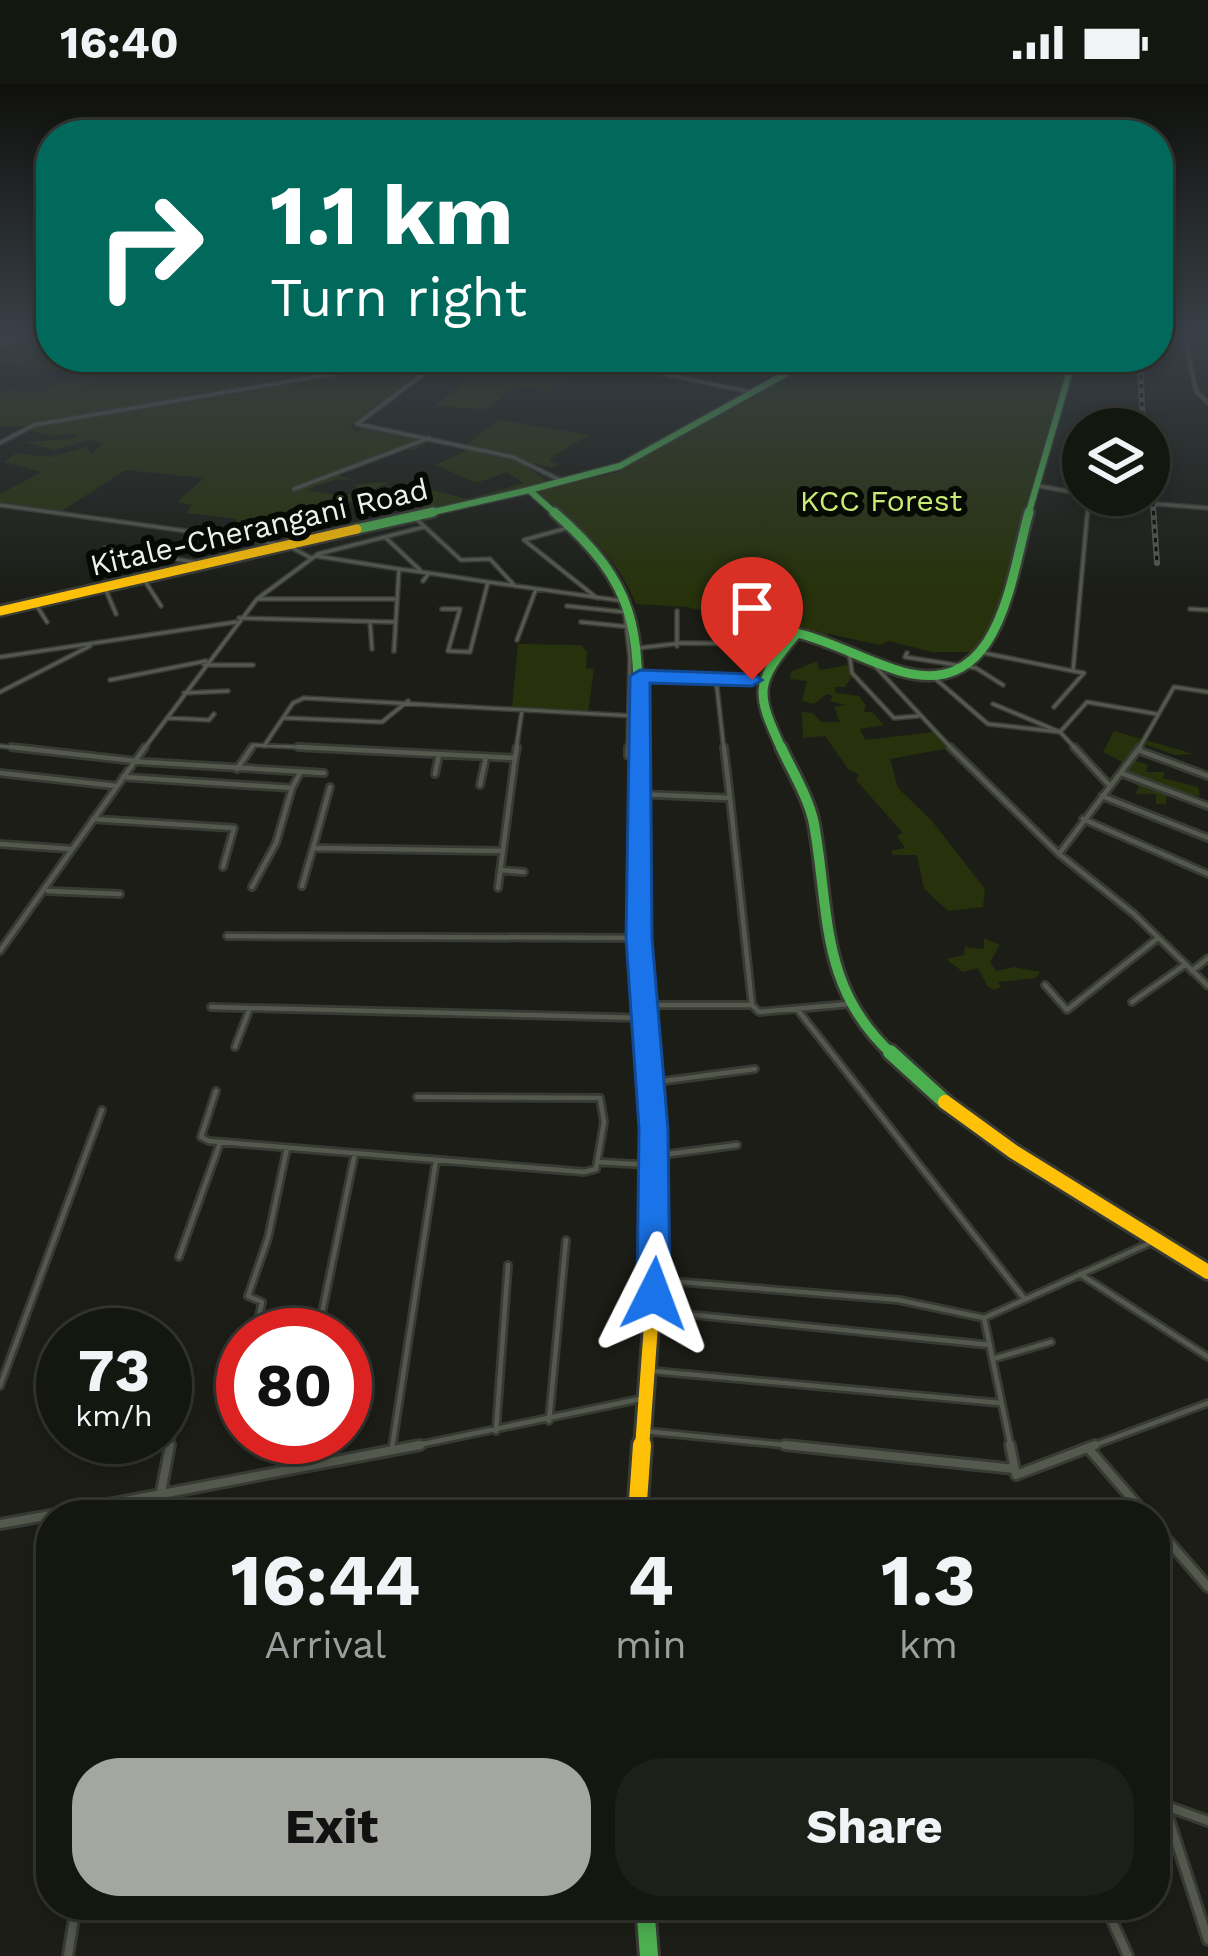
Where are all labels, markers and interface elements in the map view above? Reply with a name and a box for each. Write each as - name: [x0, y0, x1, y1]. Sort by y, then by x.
- text: 16:40: [60, 16, 179, 69]
- text: 1.1 km: [270, 166, 514, 264]
- icon: right: [72, 168, 228, 324]
- text: Turn right: [270, 266, 527, 329]
- map controls: [1062, 408, 1170, 516]
- button: layers: [1062, 408, 1170, 516]
- street label: Kitale-Cherangani Road: [87, 471, 431, 583]
- park label: KCC Forest: [800, 483, 963, 518]
- pin: [701, 557, 803, 680]
- icon: arrive: [719, 575, 785, 641]
- position arrow: [591, 1231, 717, 1357]
- speed limit sign: 80: [216, 1308, 372, 1464]
- text: 73: [78, 1335, 150, 1406]
- text: km/h: [75, 1398, 153, 1433]
- text: 16:44: [230, 1538, 421, 1622]
- text: 4: [627, 1538, 674, 1622]
- text: 1.3: [881, 1538, 976, 1622]
- text: Arrival: [265, 1622, 386, 1667]
- text: min: [615, 1622, 687, 1667]
- text: km: [899, 1622, 958, 1667]
- button: Exit: [72, 1758, 591, 1896]
- button: Share: [615, 1758, 1134, 1896]

